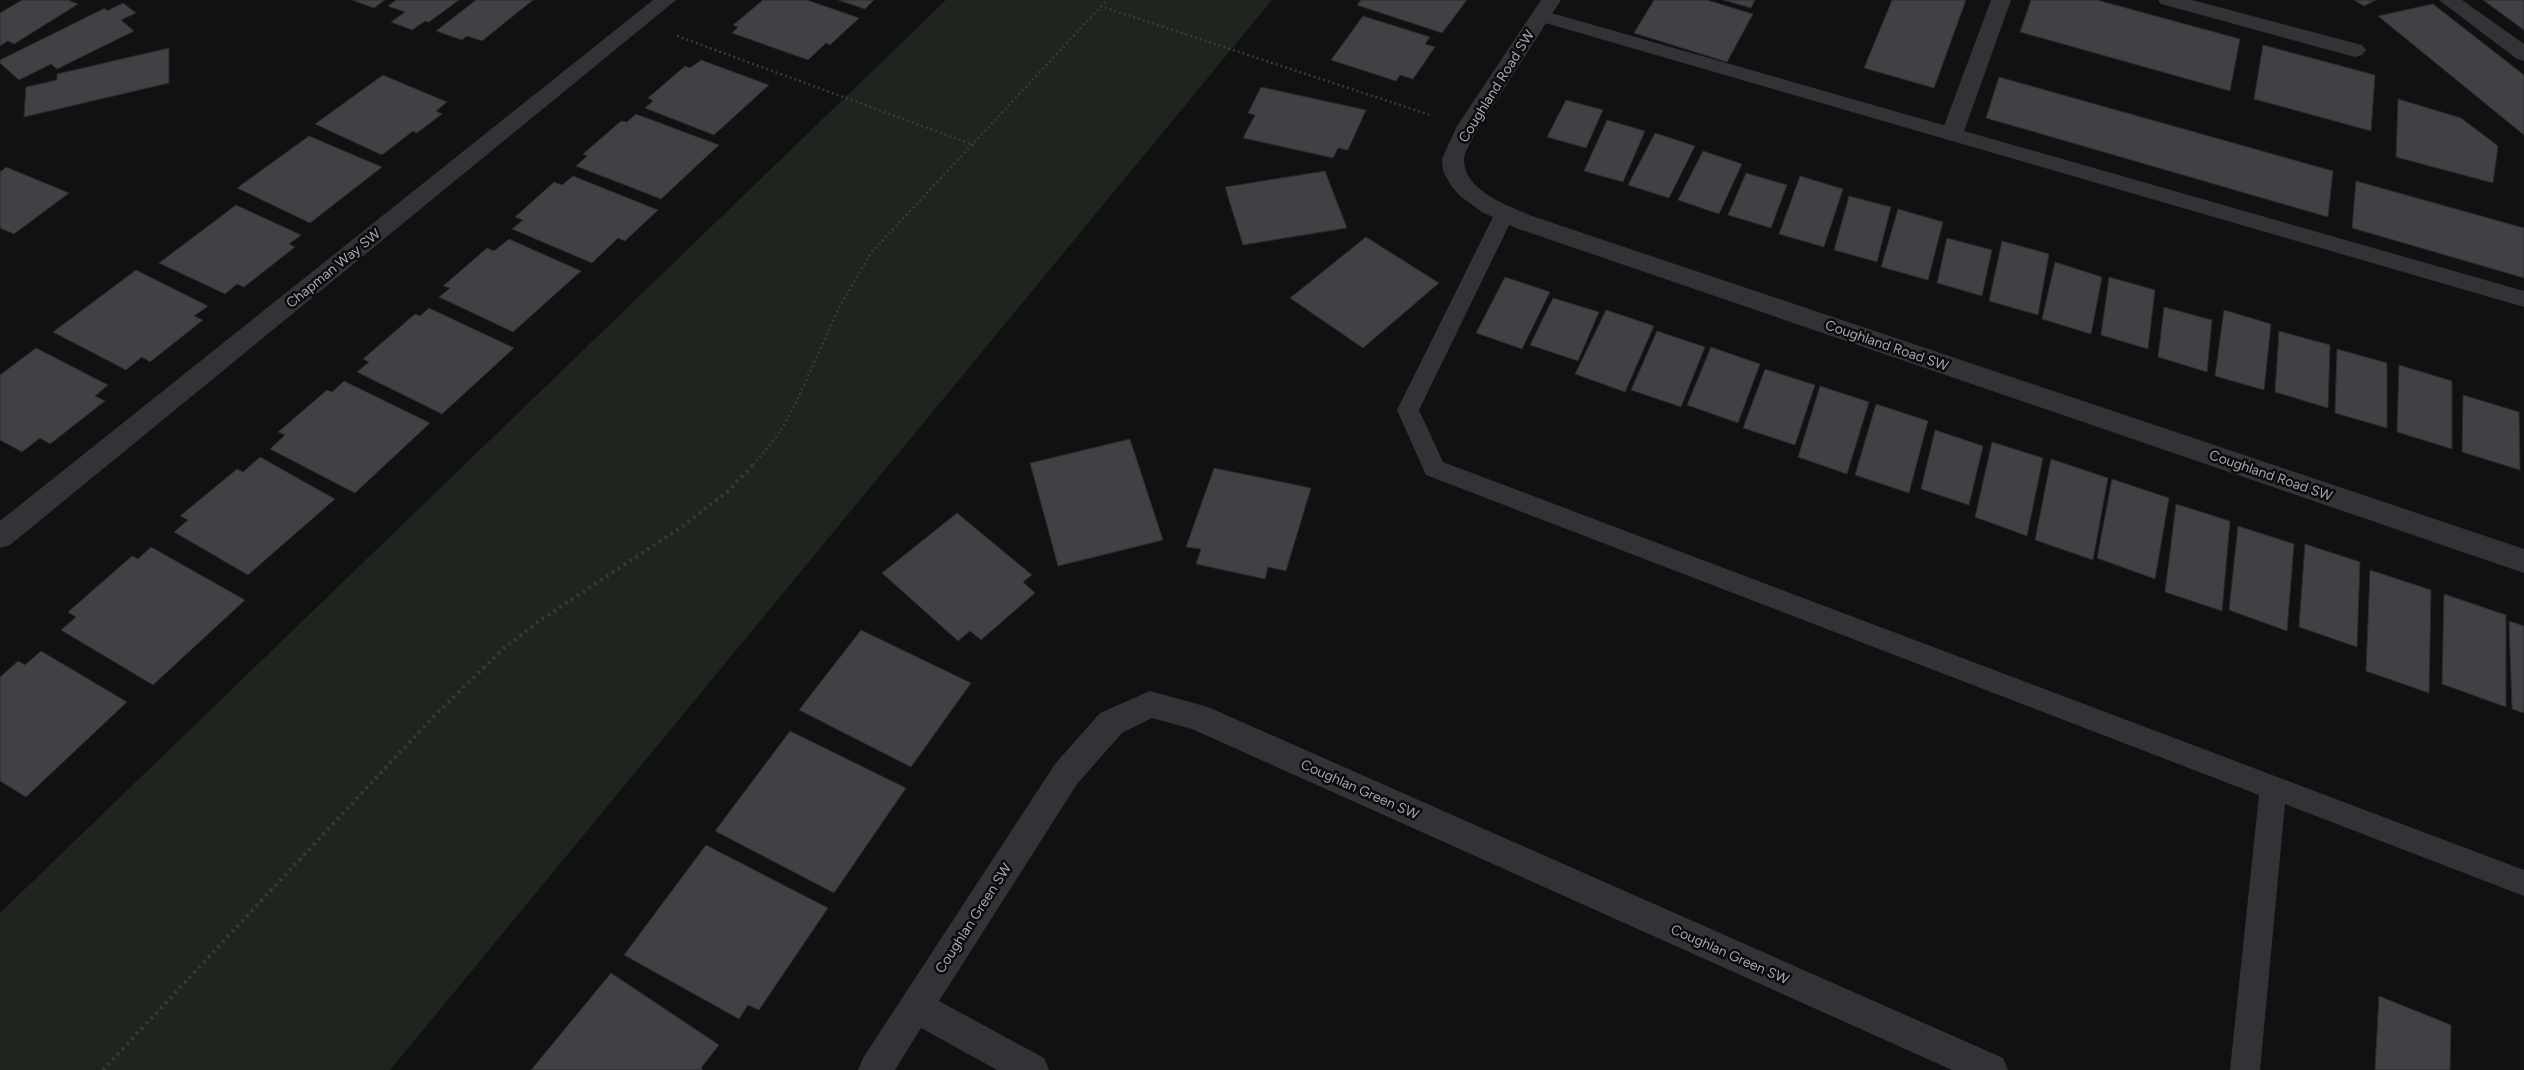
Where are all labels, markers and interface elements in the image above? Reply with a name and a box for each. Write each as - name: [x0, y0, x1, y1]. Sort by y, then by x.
- street label: Coughland Road SW: [1455, 26, 1538, 146]
- street label: Chapman Way SW: [283, 225, 384, 312]
- street label: Coughland Road SW: [1823, 316, 1951, 375]
- street label: Coughland Road SW: [2207, 446, 2335, 505]
- street label: Coughlan Green SW: [1298, 756, 1422, 823]
- street label: Coughlan Green SW: [932, 860, 1016, 976]
- street label: Coughlan Green SW: [1668, 921, 1792, 988]

